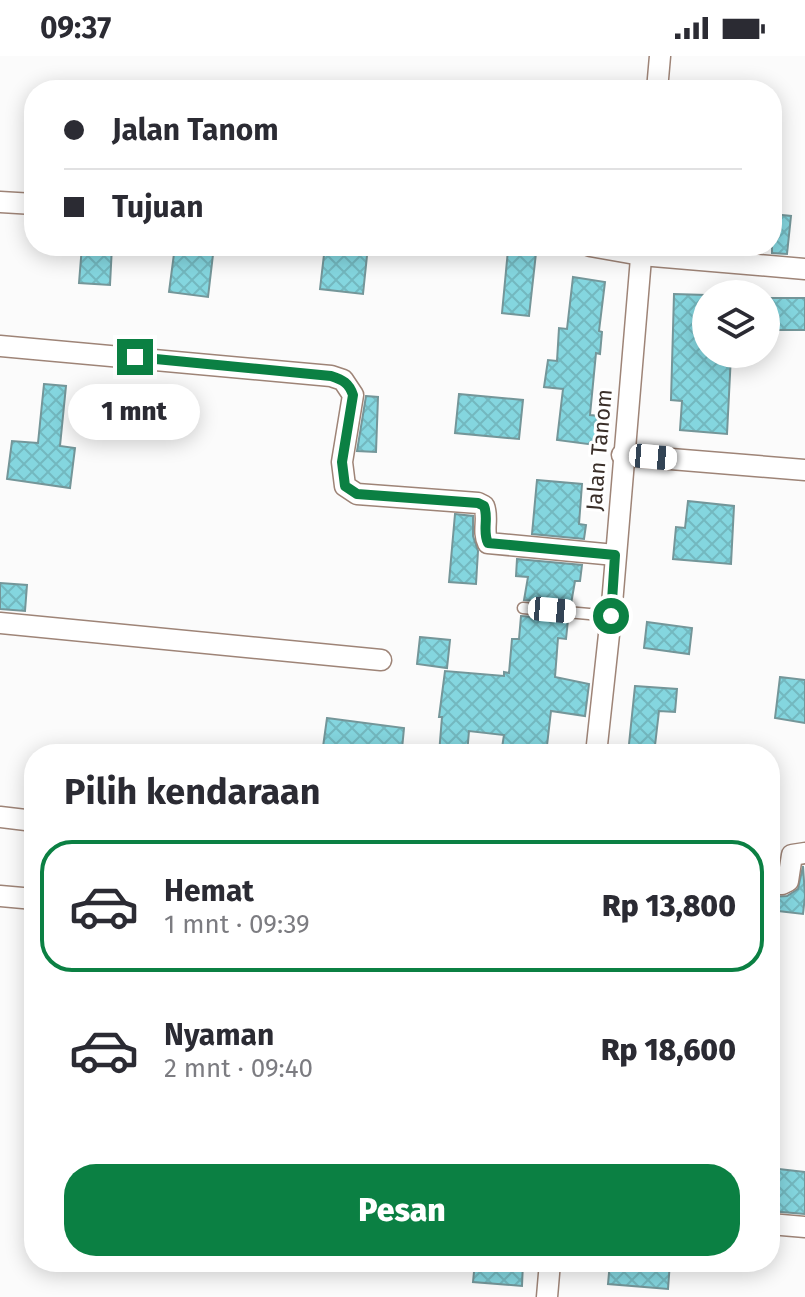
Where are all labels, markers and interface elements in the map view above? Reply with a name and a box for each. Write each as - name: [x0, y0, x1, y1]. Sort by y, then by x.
- text: 09:37: [40, 10, 111, 46]
- text: Jalan Tanom: [112, 112, 279, 148]
- text: Tujuan: [112, 189, 204, 225]
- map controls: [692, 280, 780, 368]
- button: layers: [692, 280, 780, 368]
- route end: [117, 339, 153, 375]
- callout: 1 mnt: [69, 385, 201, 441]
- street label: Jalan Tanom: [580, 388, 618, 512]
- text: 1 mnt: [101, 396, 167, 427]
- car: [628, 443, 678, 471]
- car: [527, 596, 577, 624]
- route start: [593, 598, 629, 634]
- text: Pilih kendaraan: [64, 770, 321, 814]
- icon: car: [68, 870, 140, 942]
- text: Hemat: [164, 873, 254, 909]
- text: Rp 13,800: [602, 888, 736, 924]
- text: 1 mnt · 09:39: [164, 909, 310, 940]
- icon: car: [68, 1014, 140, 1086]
- text: Nyaman: [164, 1017, 274, 1053]
- text: Rp 18,600: [601, 1032, 736, 1068]
- text: 2 mnt · 09:40: [164, 1053, 313, 1084]
- button: Pesan: [64, 1164, 740, 1256]

